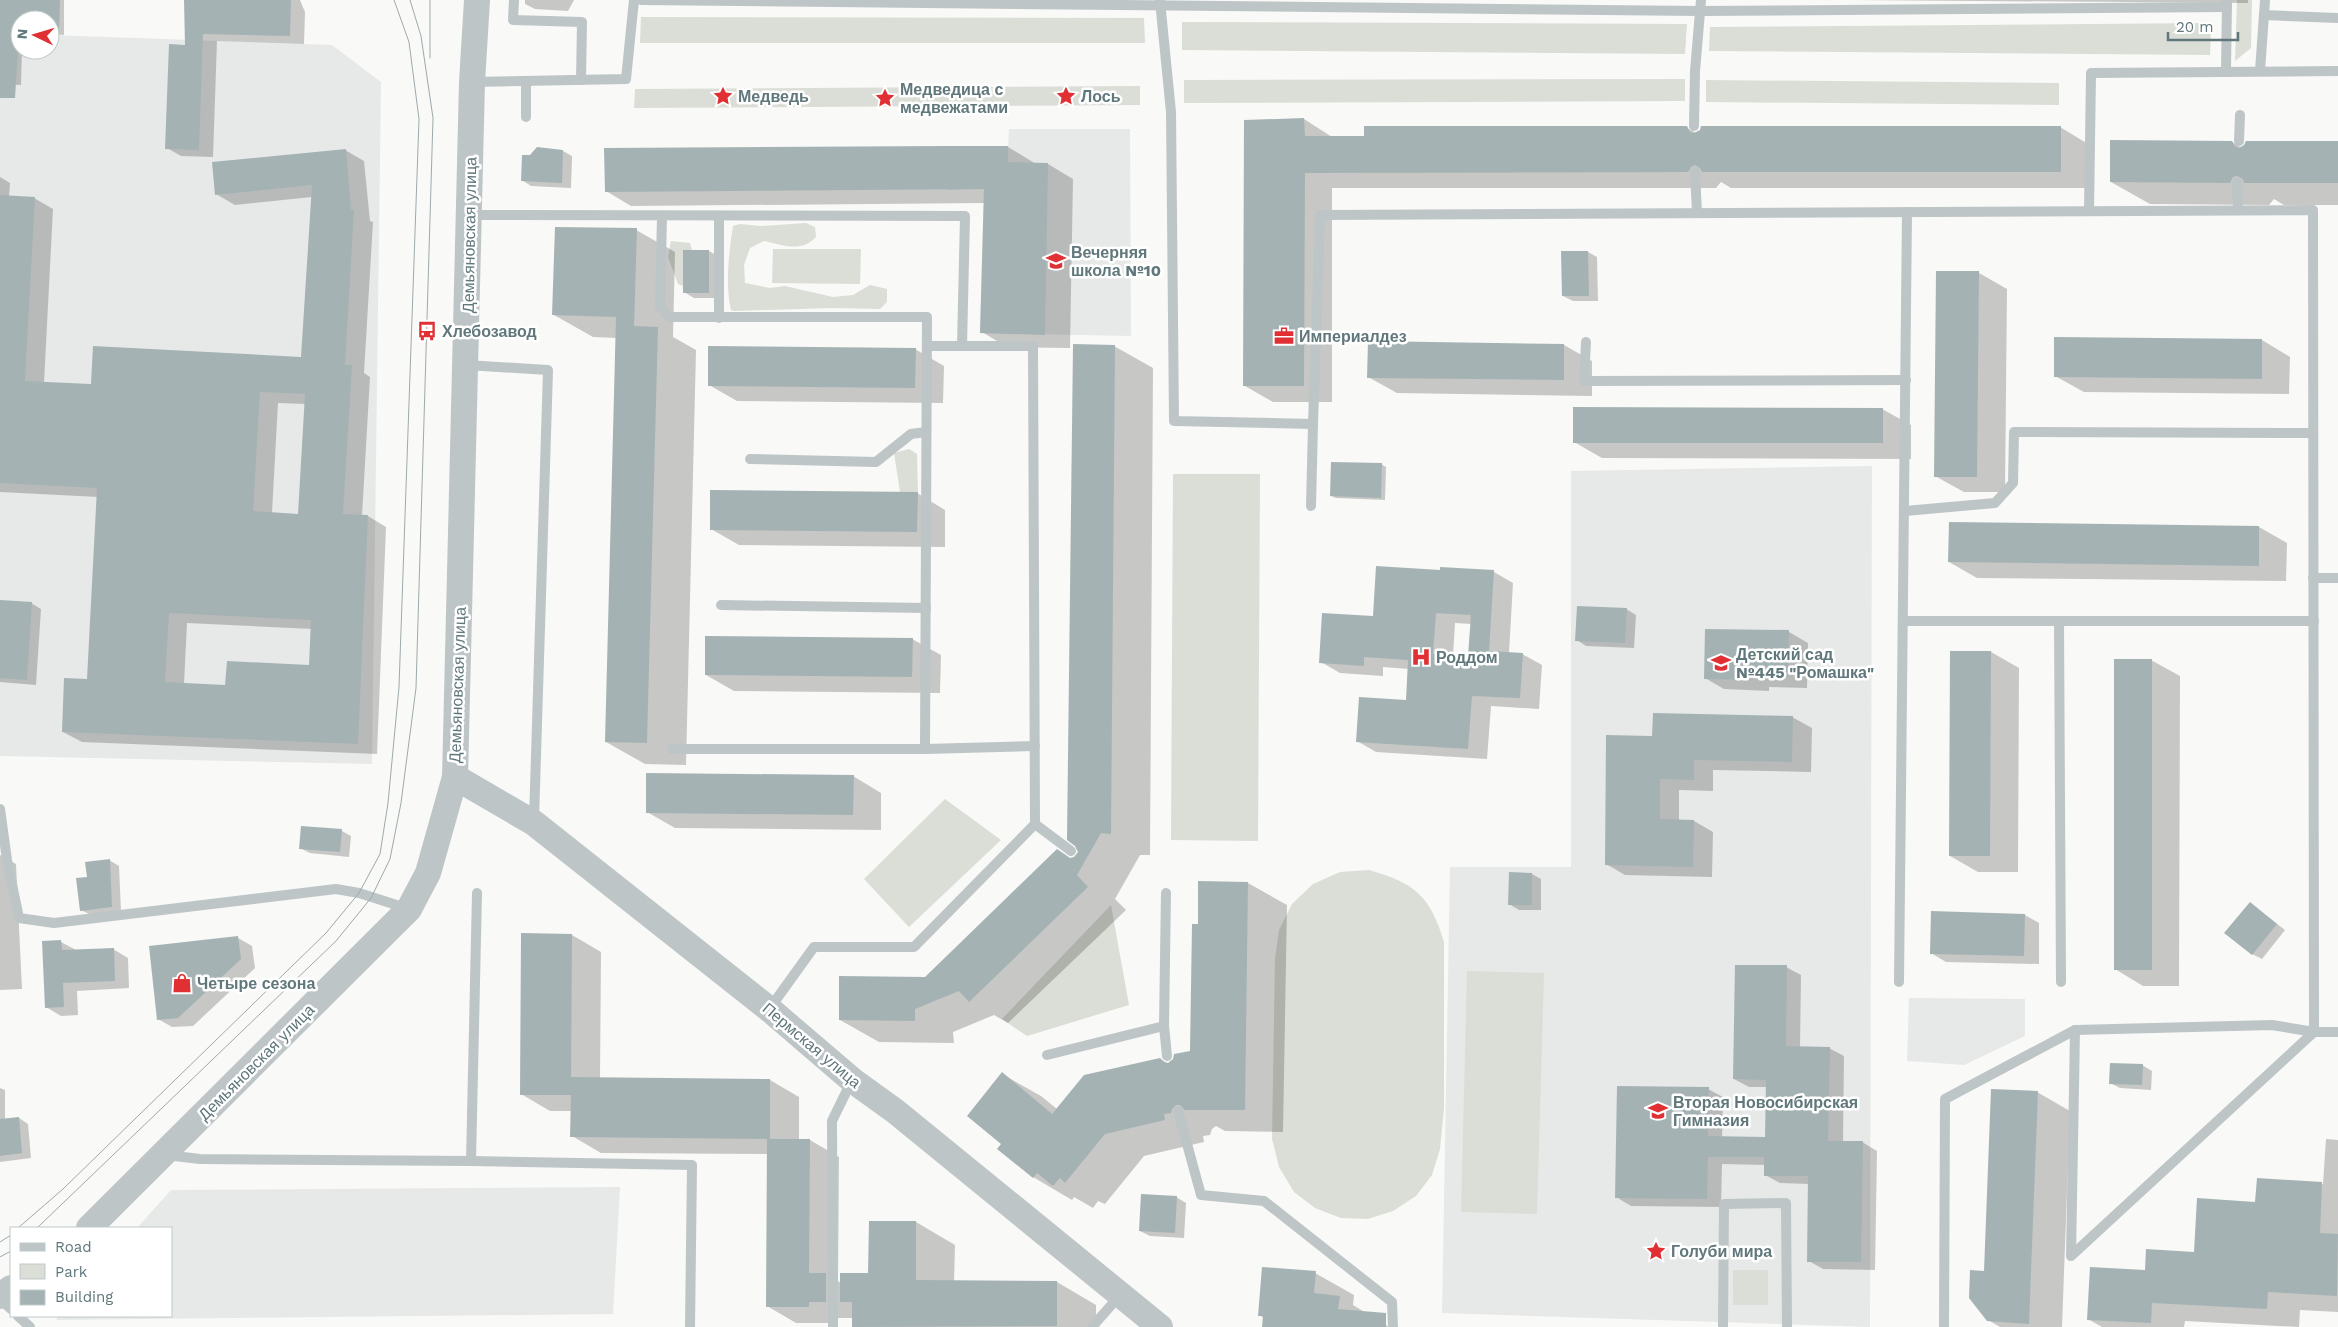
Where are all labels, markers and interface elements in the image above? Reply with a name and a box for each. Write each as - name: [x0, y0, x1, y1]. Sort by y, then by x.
- north arrow: [10, 10, 60, 60]
- scale bar: [2168, 10, 2238, 42]
- text: 20 m: [2176, 18, 2214, 36]
- text: N: [14, 28, 30, 40]
- place label: Медведица с медвежатами: [900, 80, 1008, 117]
- place icon: Медведь: [712, 85, 734, 107]
- place icon: Лось: [1055, 85, 1077, 107]
- place label: Медведь: [738, 87, 809, 106]
- place icon: Медведица с медвежатами: [874, 87, 896, 109]
- place label: Лось: [1081, 87, 1121, 106]
- street label: Демьяновская улица: [459, 157, 480, 313]
- place label: Вечерняя школа №10: [1071, 243, 1161, 280]
- school or university icon: Вечерняя школа №10: [1045, 250, 1067, 272]
- bus stop icon: Хлебозавод: [416, 320, 438, 342]
- place label: Хлебозавод: [442, 322, 537, 341]
- office icon: Империалдез: [1273, 325, 1295, 347]
- place label: Империалдез: [1299, 327, 1407, 346]
- street label: Демьяновская улица: [445, 607, 470, 763]
- place label: Детский сад №445 "Ромашка": [1736, 645, 1874, 682]
- hospital icon: Роддом: [1410, 646, 1432, 668]
- place label: Роддом: [1436, 648, 1498, 667]
- school or university icon: Детский сад №445 "Ромашка": [1710, 652, 1732, 674]
- shop icon: Четыре сезона: [171, 972, 193, 994]
- place label: Четыре сезона: [197, 974, 315, 993]
- street label: Пермская улица: [759, 999, 865, 1092]
- street label: Демьяновская улица: [194, 1000, 318, 1124]
- place label: Вторая Новосибирская Гимназия: [1673, 1093, 1858, 1130]
- school or university icon: Вторая Новосибирская Гимназия: [1647, 1100, 1669, 1122]
- legend: [10, 1227, 172, 1317]
- text: Road: [55, 1238, 92, 1256]
- place icon: Голуби мира: [1645, 1240, 1667, 1262]
- place label: Голуби мира: [1671, 1242, 1772, 1261]
- text: Park: [55, 1263, 88, 1281]
- text: Building: [55, 1288, 113, 1306]

